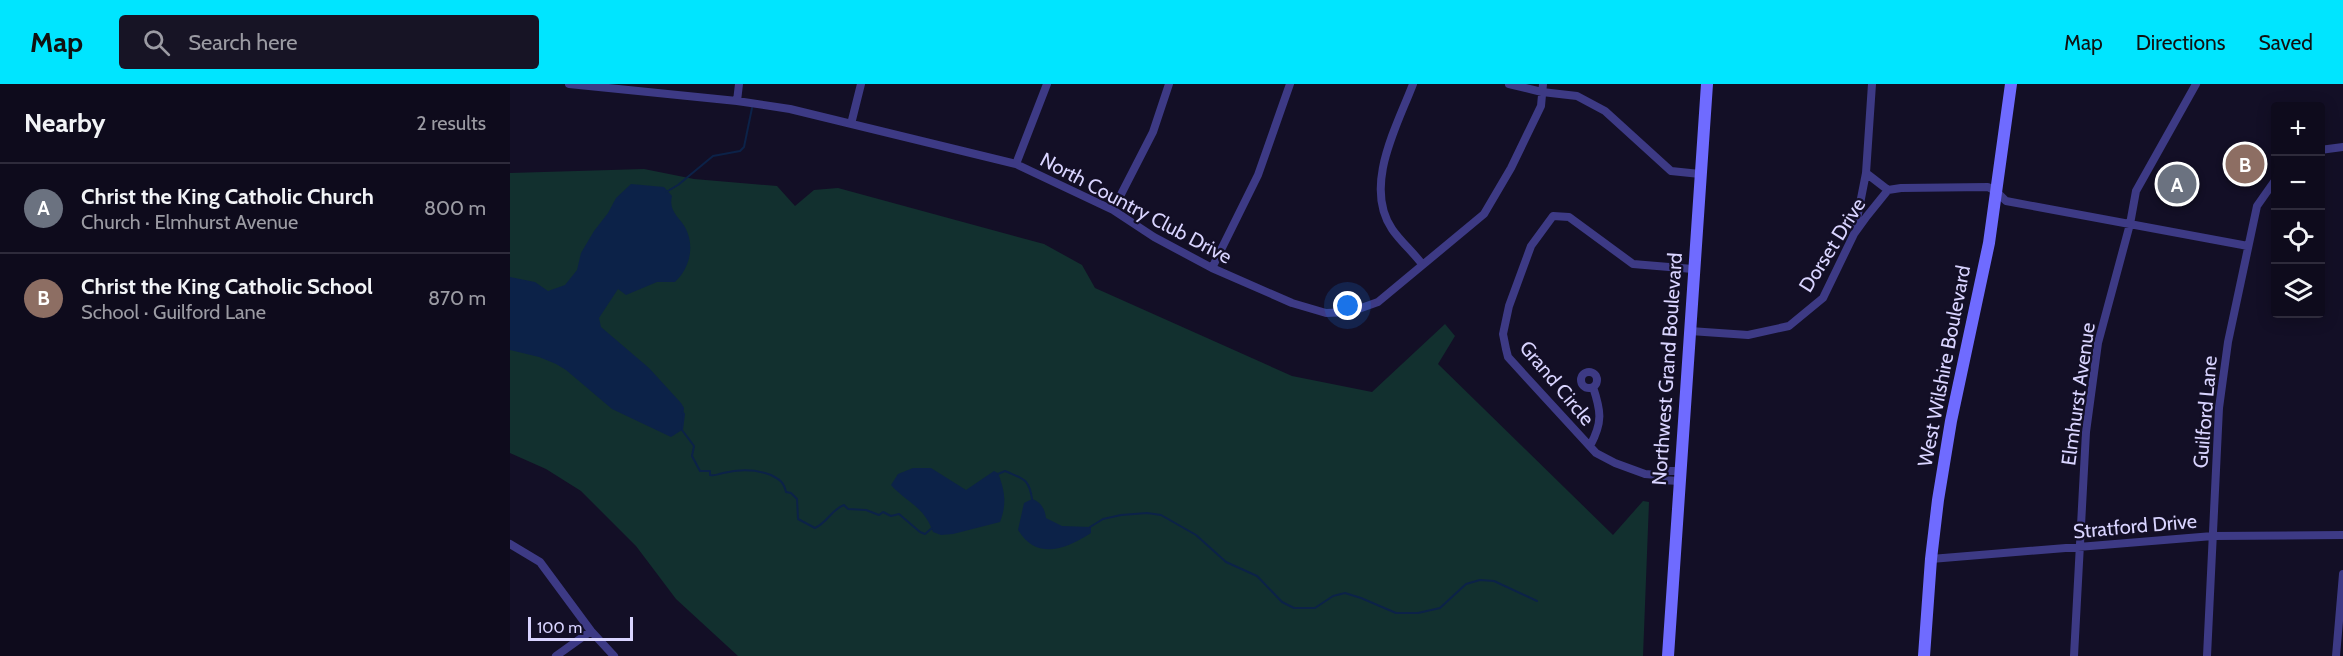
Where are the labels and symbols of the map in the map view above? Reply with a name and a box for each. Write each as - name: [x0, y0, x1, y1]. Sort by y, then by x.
- pin: B: [2226, 142, 2264, 187]
- street label: North Country Club Drive: [1036, 147, 1236, 269]
- pin: A: [2158, 162, 2196, 206]
- street label: Dorset Drive: [1794, 194, 1870, 296]
- street label: Northwest Grand Boulevard: [1647, 252, 1687, 486]
- street label: West Wilshire Boulevard: [1913, 263, 1975, 469]
- your location: [1333, 291, 1362, 320]
- street label: Elmhurst Avenue: [2056, 321, 2100, 467]
- street label: Grand Circle: [1515, 336, 1599, 430]
- street label: Guilford Lane: [2188, 355, 2222, 469]
- street label: Stratford Drive: [2072, 509, 2198, 543]
- scale bar: [528, 614, 633, 642]

